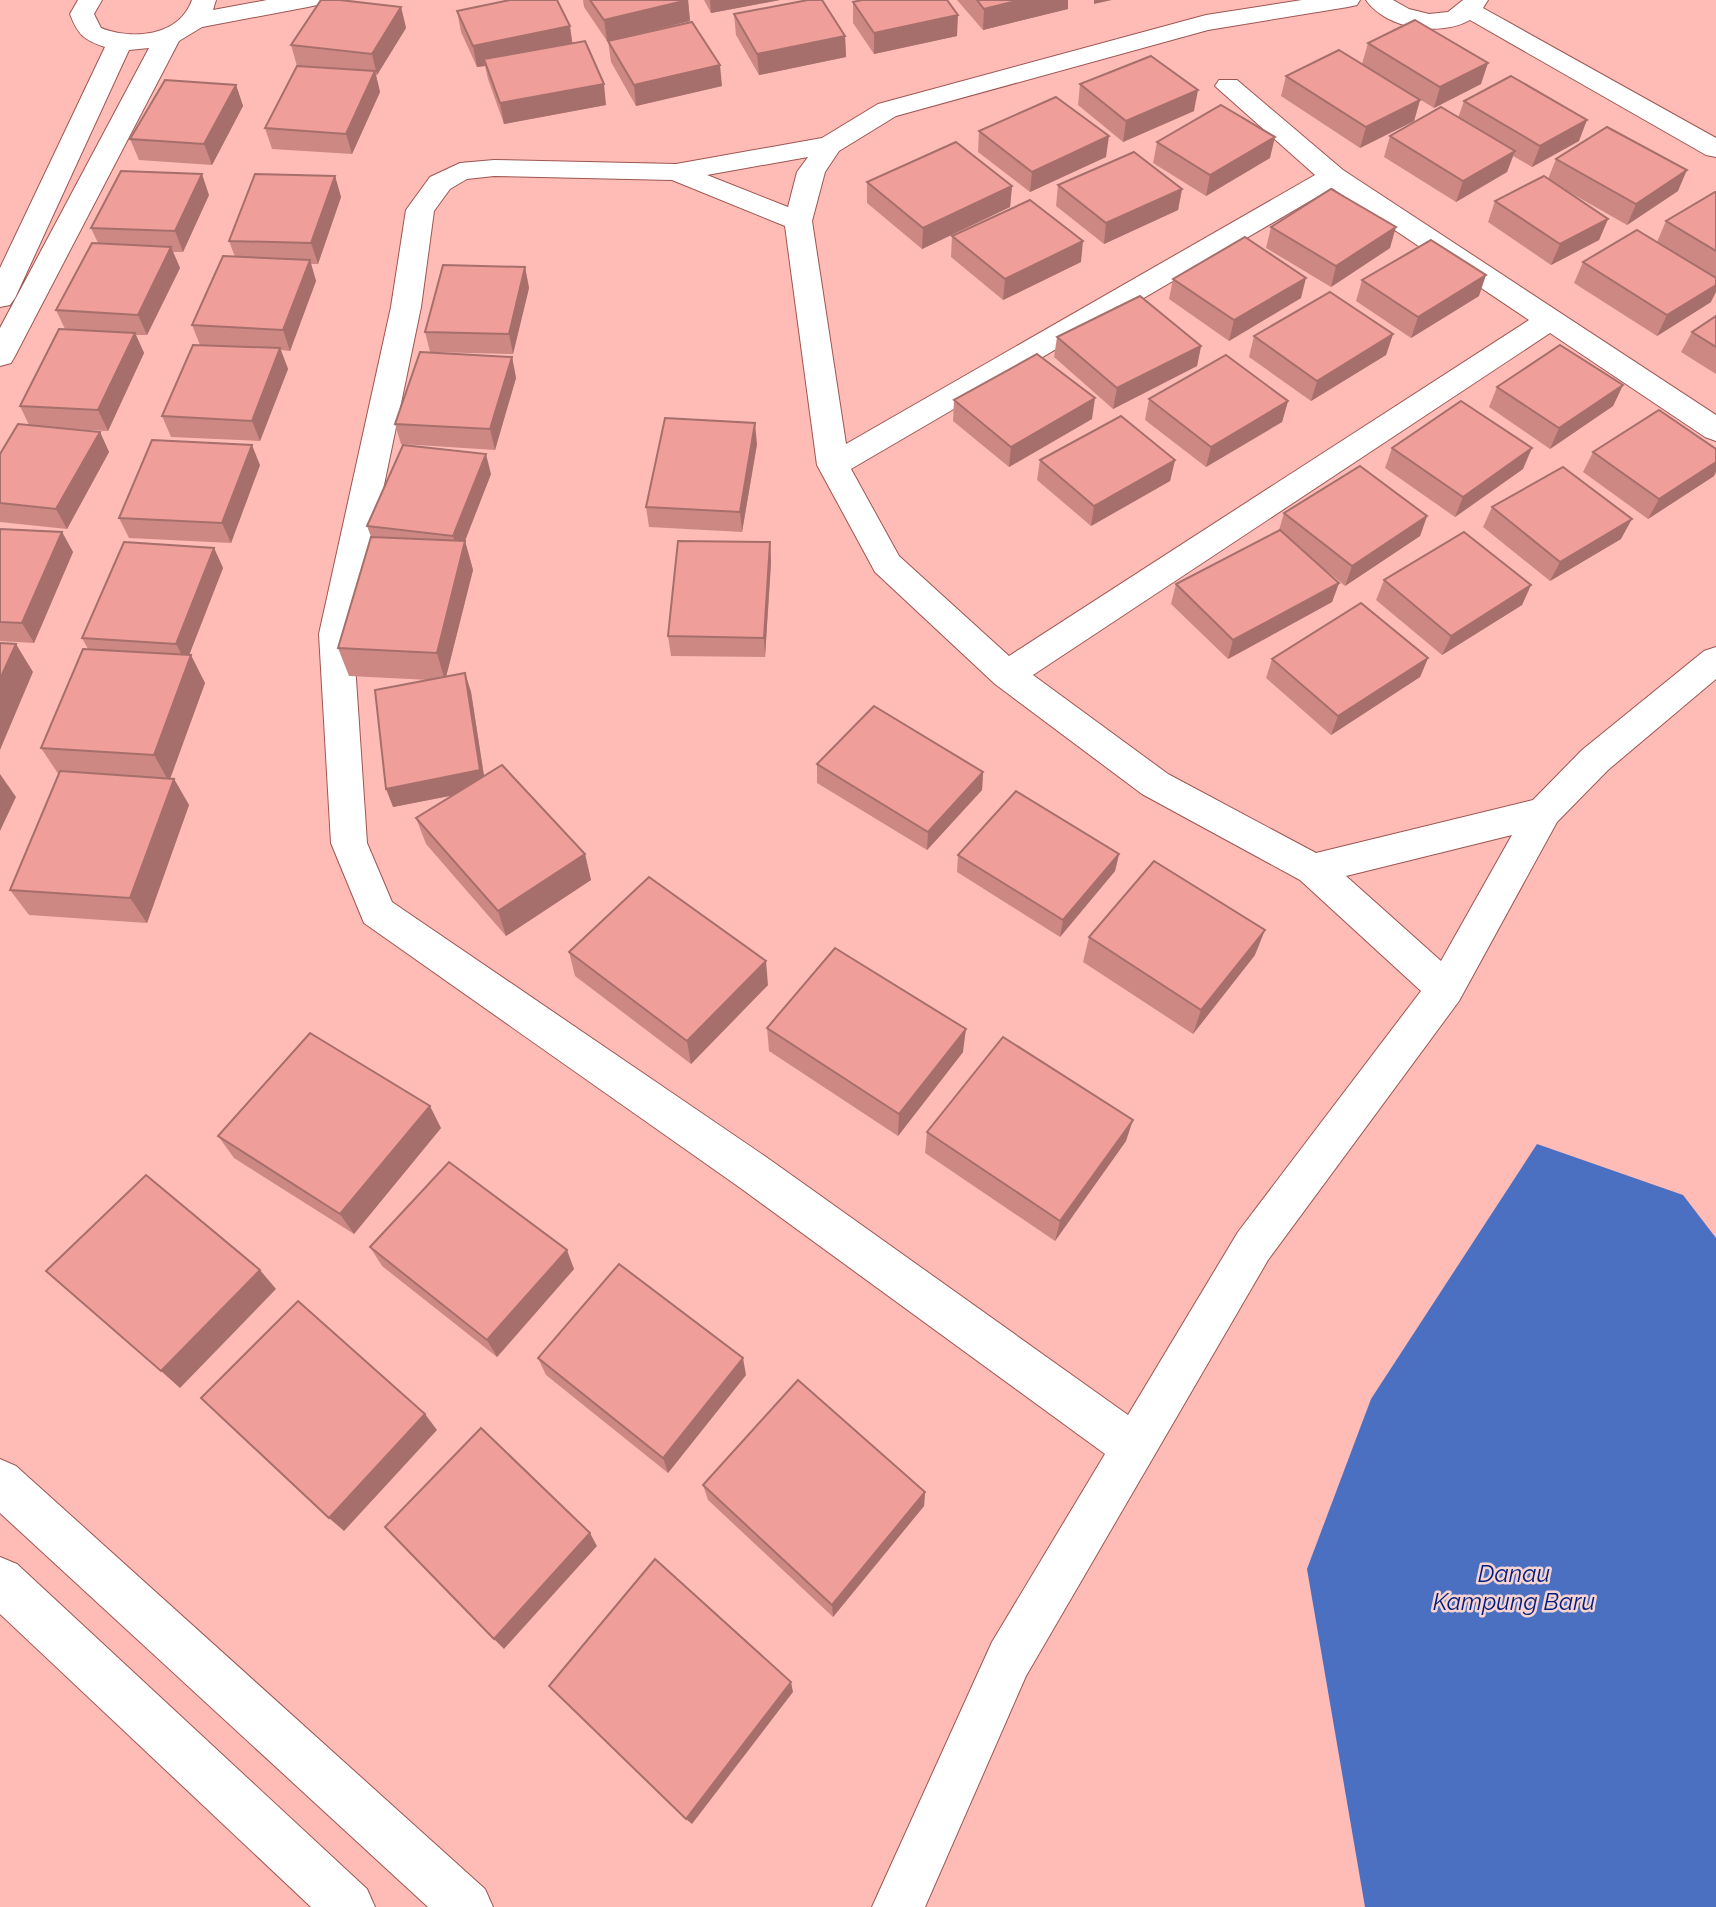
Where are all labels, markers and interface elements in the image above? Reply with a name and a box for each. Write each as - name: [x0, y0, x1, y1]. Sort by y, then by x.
- water label: Danau Kampung Baru: [1433, 1559, 1595, 1616]

